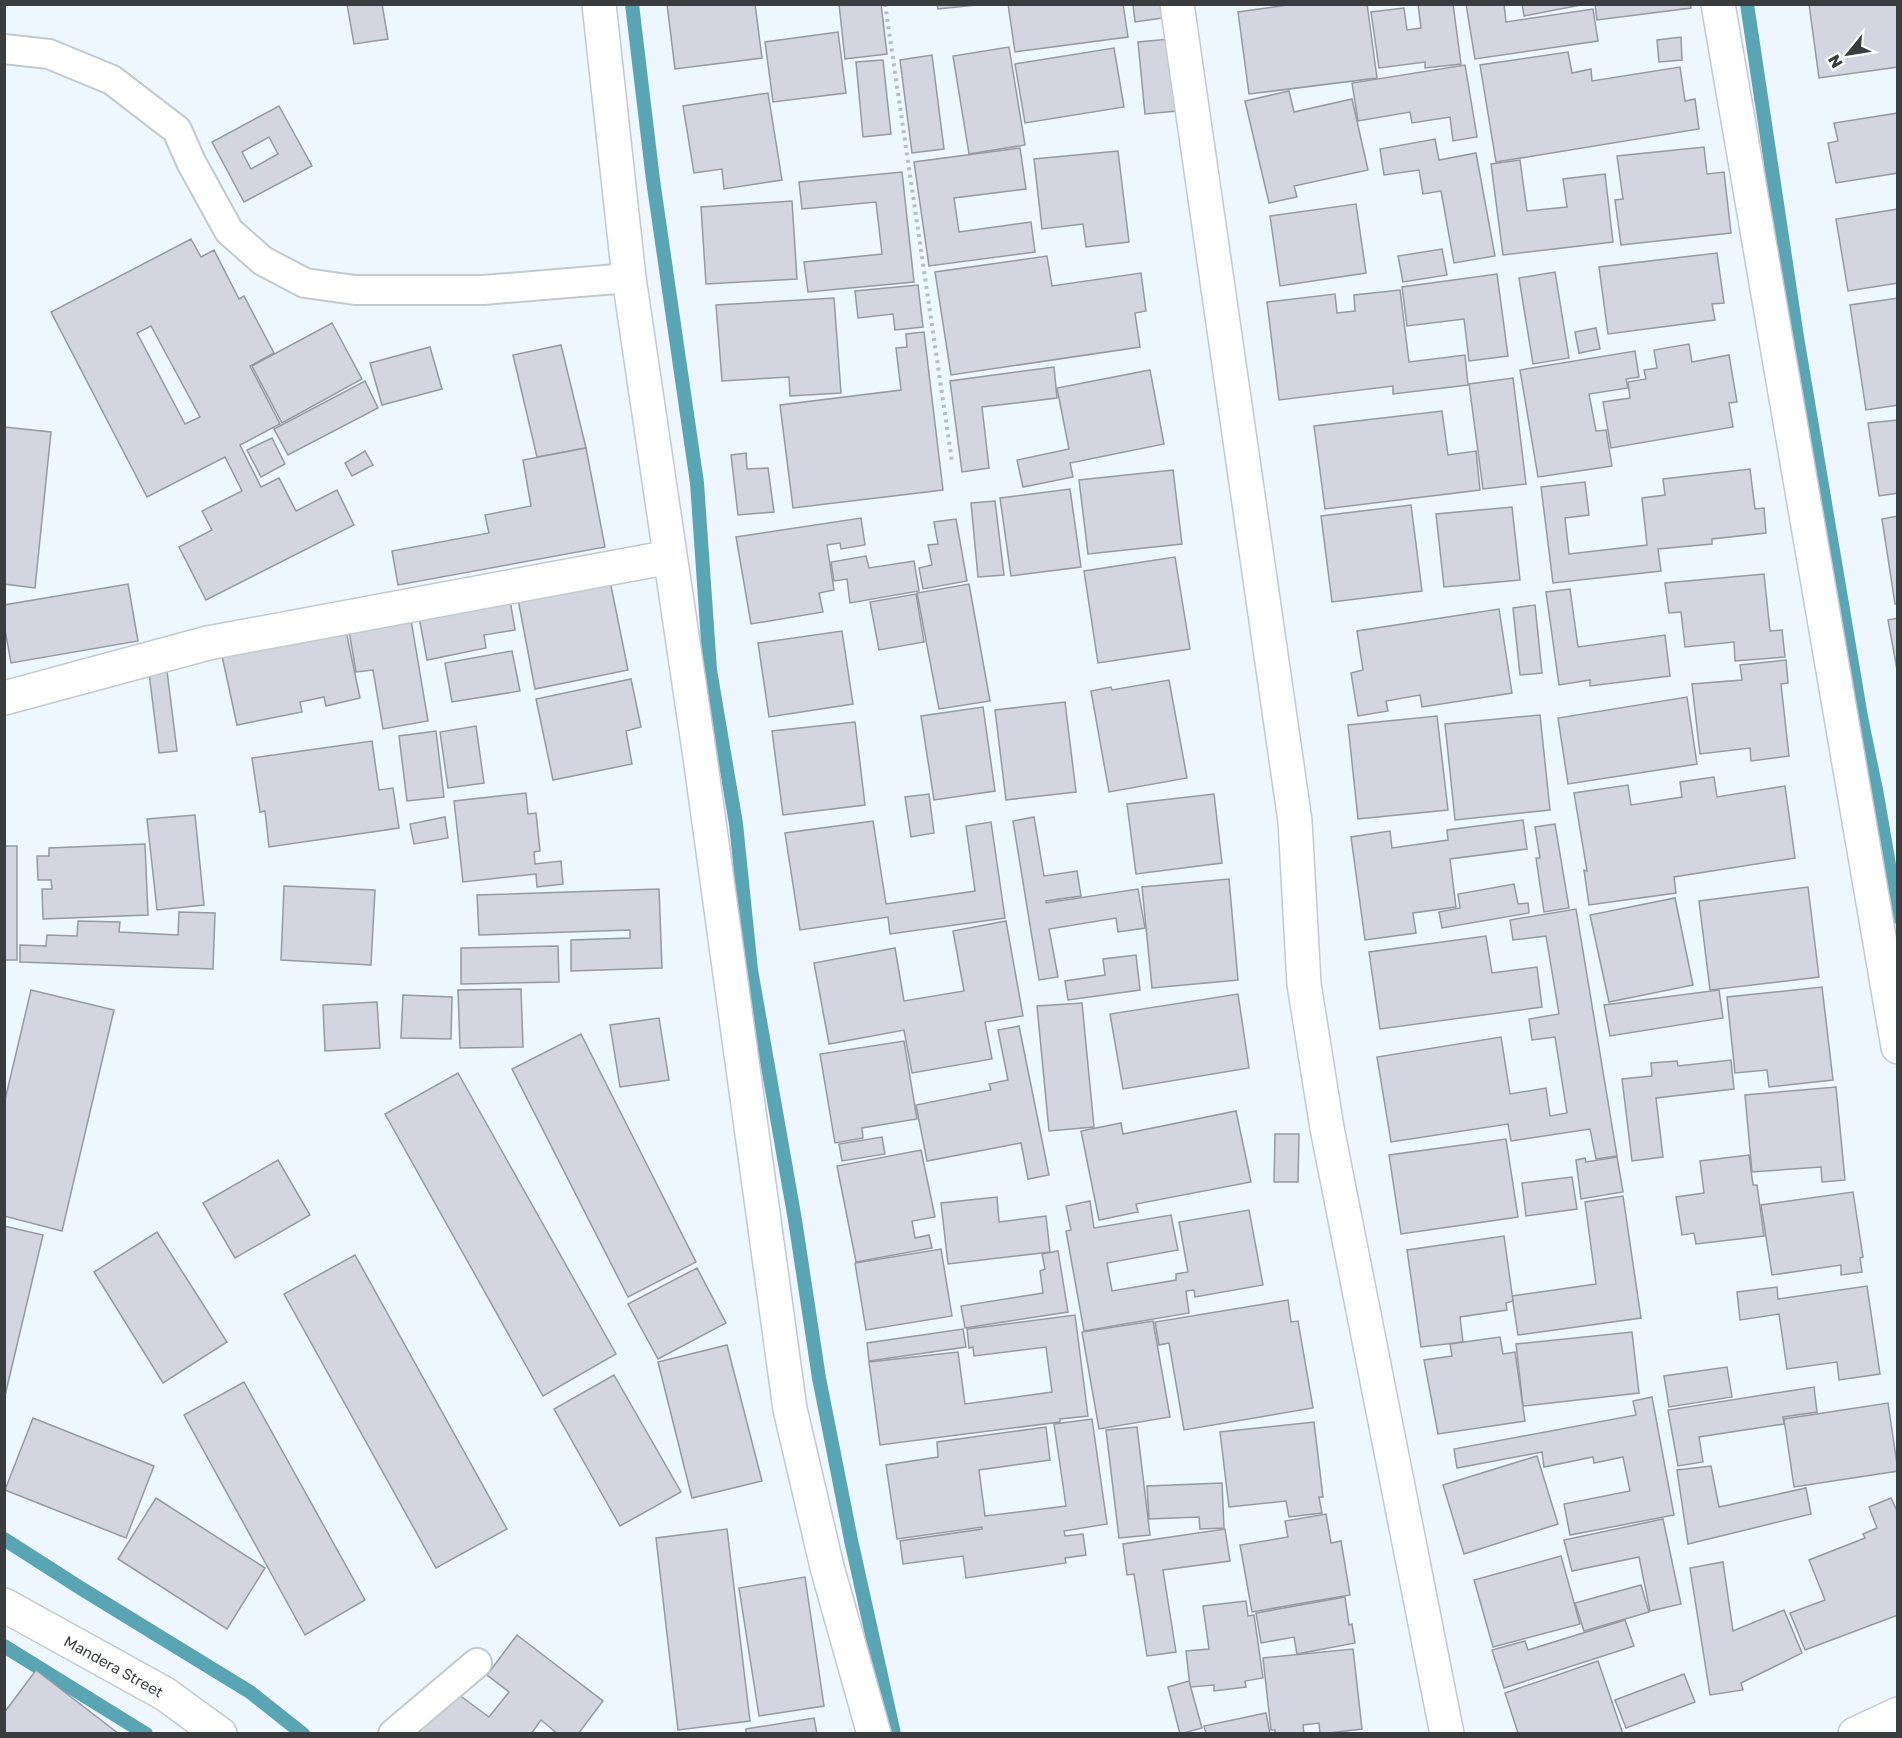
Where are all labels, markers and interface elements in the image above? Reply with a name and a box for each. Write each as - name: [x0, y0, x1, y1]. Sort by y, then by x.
- north arrow: [1818, 24, 1878, 84]
- text: N: [1823, 51, 1847, 72]
- street label: Mandera Street: [61, 1631, 167, 1701]

